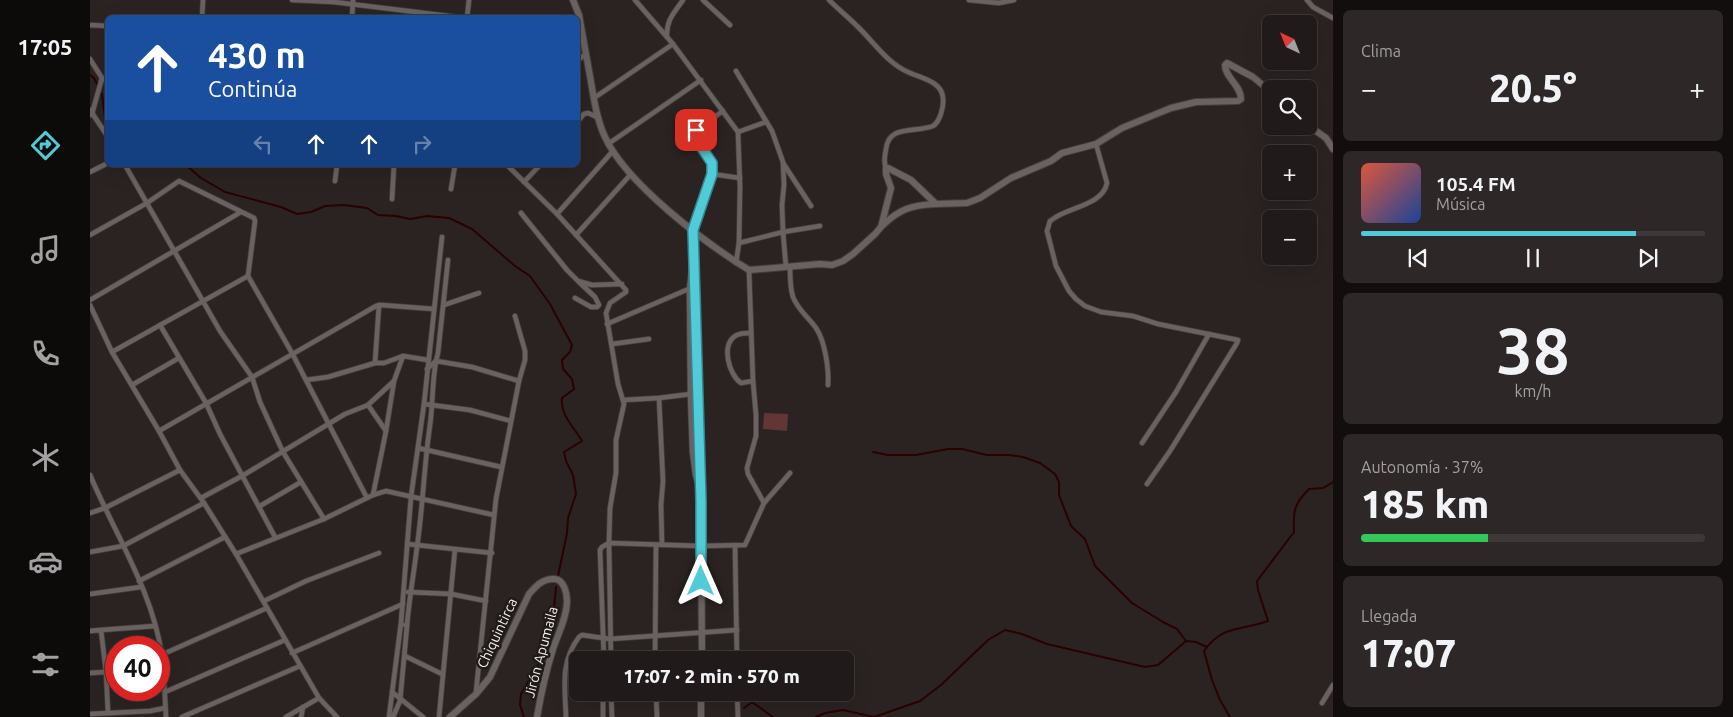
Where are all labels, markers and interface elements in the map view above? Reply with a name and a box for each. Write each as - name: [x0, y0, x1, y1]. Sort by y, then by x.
- north arrow: [1262, 15, 1318, 70]
- map controls: [1262, 15, 1317, 265]
- text: 17:05: [17, 34, 73, 59]
- icon: ahead: [125, 35, 190, 100]
- text: 430 m: [208, 35, 306, 75]
- text: Clima: [1361, 42, 1401, 60]
- text: 20.5°: [1489, 67, 1577, 109]
- text: −: [1361, 73, 1377, 104]
- text: +: [1689, 73, 1705, 104]
- text: Continúa: [208, 76, 297, 101]
- button: search: [1262, 80, 1317, 135]
- pin: [675, 109, 717, 151]
- icon: arrive: [682, 116, 710, 144]
- icon: directions: [28, 128, 63, 163]
- icon: left: [249, 130, 277, 158]
- icon: ahead: [302, 130, 330, 158]
- icon: ahead: [355, 130, 383, 158]
- icon: right: [408, 130, 436, 158]
- button: +: [1262, 145, 1317, 200]
- text: 105.4 FM: [1436, 173, 1516, 195]
- text: Música: [1436, 195, 1486, 213]
- button: −: [1262, 210, 1317, 265]
- icon: music: [28, 232, 63, 267]
- icon: previous: [1404, 244, 1432, 272]
- icon: pause: [1519, 244, 1547, 272]
- icon: next: [1634, 244, 1662, 272]
- text: 38: [1496, 313, 1570, 386]
- icon: phone: [28, 336, 63, 371]
- text: km/h: [1515, 382, 1551, 400]
- icon: climate: [28, 440, 63, 475]
- text: Autonomía · 37%: [1361, 458, 1483, 476]
- text: 185 km: [1361, 483, 1489, 525]
- icon: car: [28, 544, 63, 579]
- position arrow: [674, 554, 726, 606]
- street label: Chiquintirca: [474, 595, 520, 671]
- street label: Jirón Apumaila: [521, 605, 561, 699]
- text: Llegada: [1361, 607, 1417, 625]
- text: 17:07: [1361, 632, 1456, 674]
- speed limit sign: 40: [105, 636, 170, 701]
- icon: filters: [28, 647, 63, 682]
- text: 17:07 · 2 min · 570 m: [623, 665, 800, 687]

